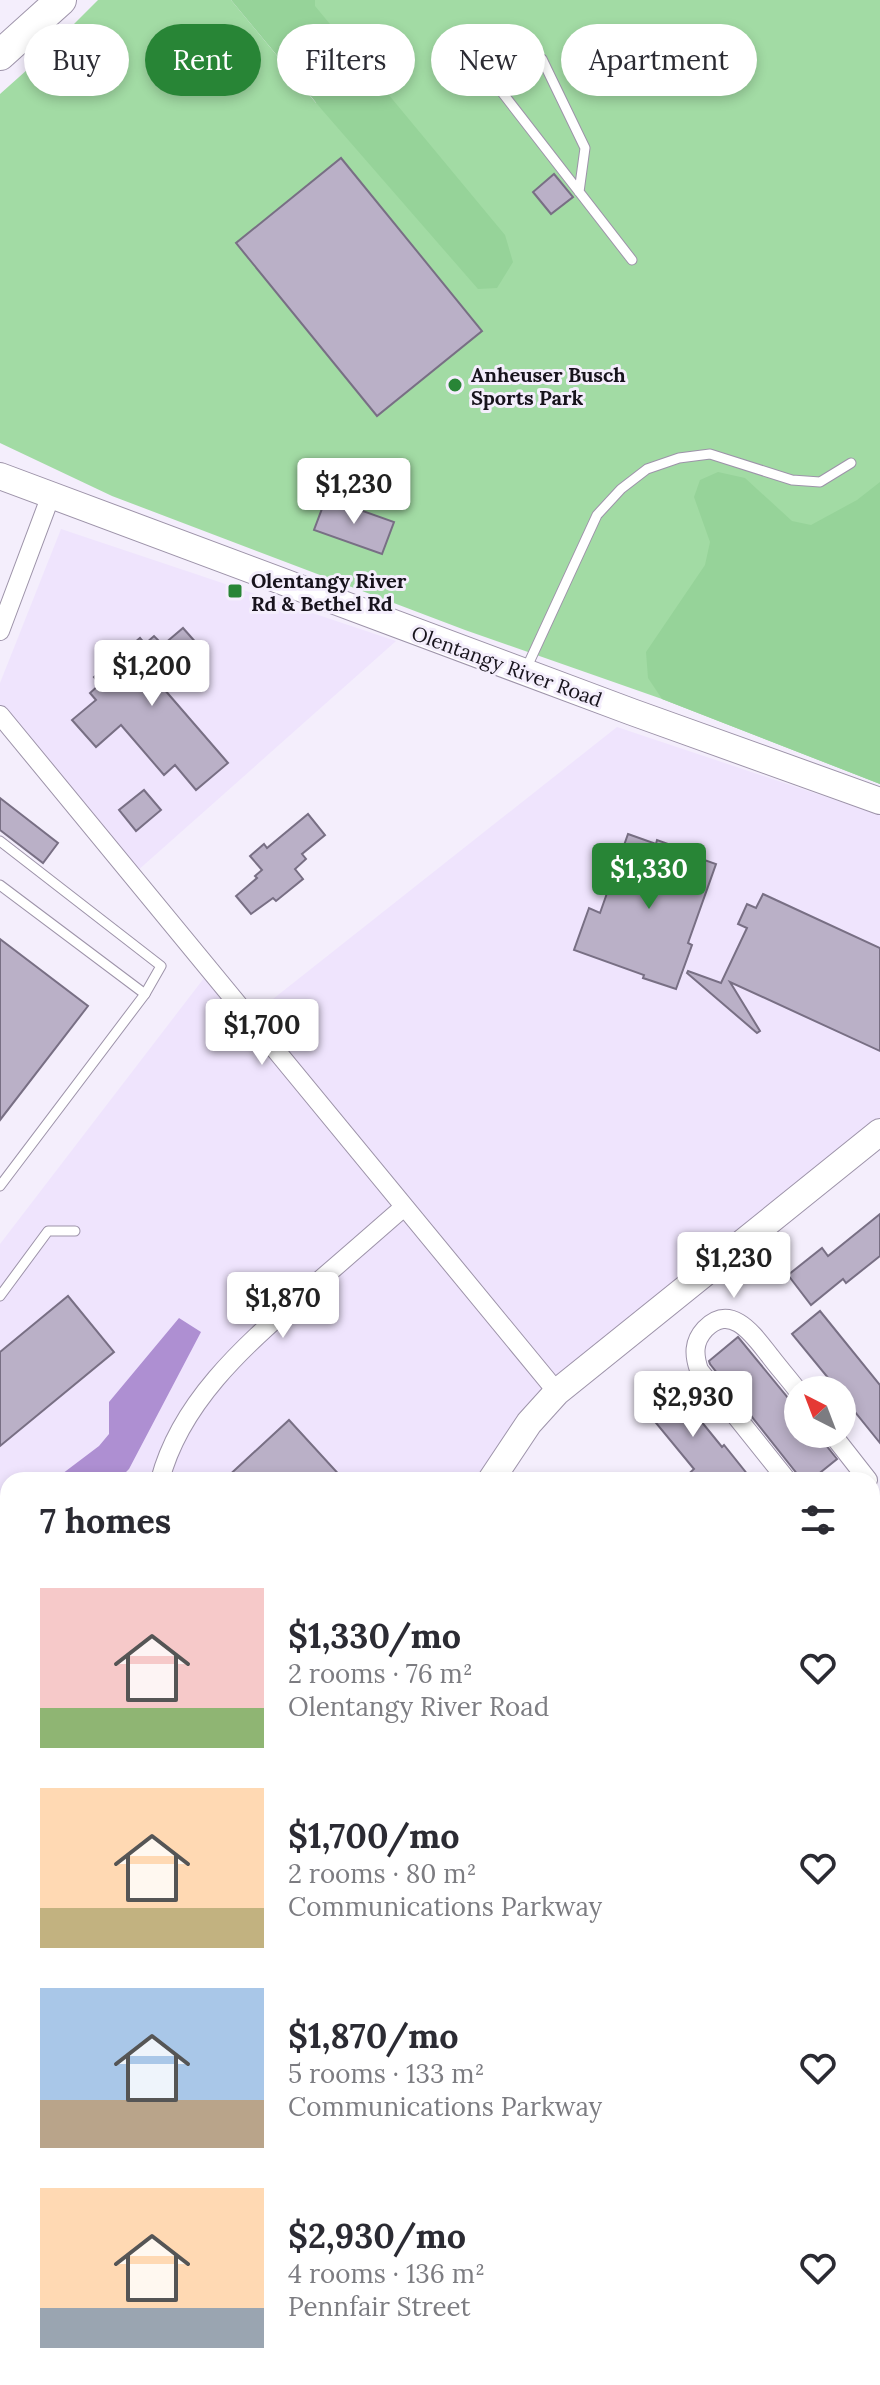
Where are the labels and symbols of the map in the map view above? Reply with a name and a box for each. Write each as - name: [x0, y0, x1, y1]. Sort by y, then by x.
- place label: Anheuser Busch Sports Park: [471, 362, 626, 410]
- marker: Anheuser Busch Sports Park: [446, 376, 464, 394]
- pin: $1,230: [289, 458, 419, 526]
- place label: Olentangy River Rd & Bethel Rd: [251, 568, 407, 616]
- marker: Olentangy River Rd & Bethel Rd: [226, 582, 244, 600]
- street label: Olentangy River Road: [408, 620, 606, 712]
- pin: $1,200: [87, 640, 217, 708]
- pin: $1,330: [584, 843, 714, 911]
- pin: $1,700: [197, 999, 327, 1067]
- pin: $1,230: [669, 1232, 799, 1300]
- pin: $1,870: [218, 1272, 348, 1340]
- pin: $2,930: [628, 1371, 758, 1439]
- north arrow: [784, 1376, 856, 1448]

